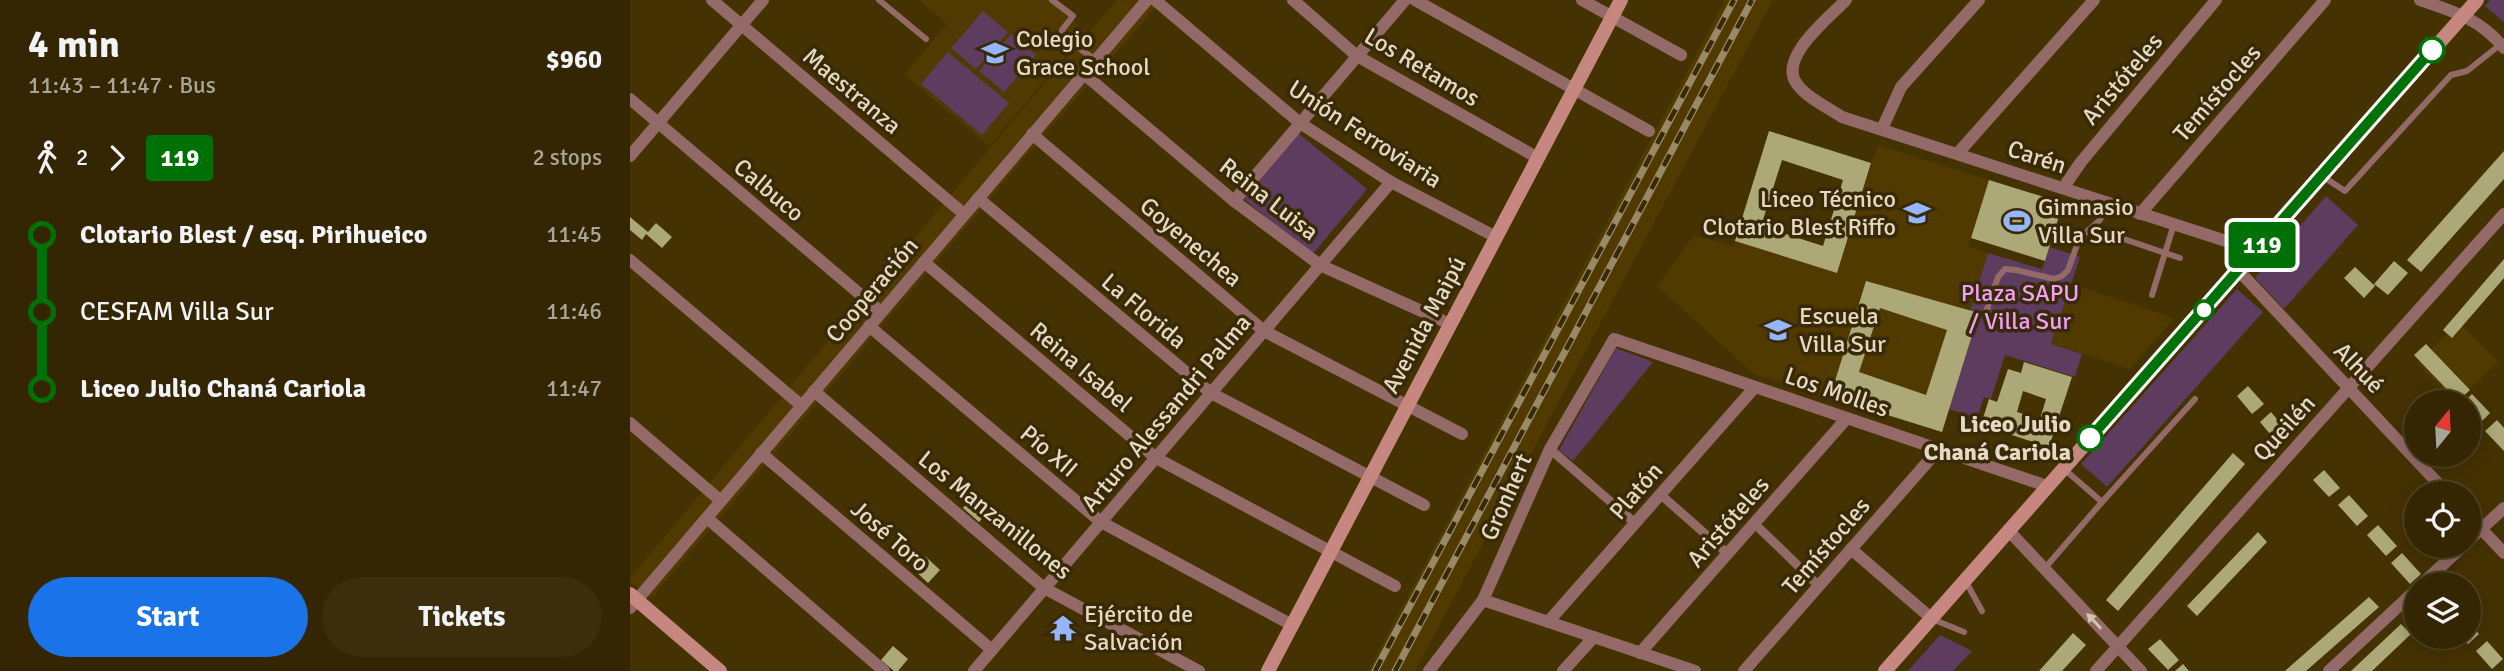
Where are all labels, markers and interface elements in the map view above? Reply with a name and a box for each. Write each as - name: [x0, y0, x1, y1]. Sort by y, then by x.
- text: 4 min: [28, 21, 120, 68]
- street label: Los Retamos: [1359, 21, 1485, 113]
- place label: Colegio Grace School: [1016, 24, 1150, 82]
- street label: Aristóteles: [2075, 27, 2169, 131]
- unlabelled marker: [2419, 37, 2445, 63]
- school or university icon: Colegio Grace School: [980, 38, 1010, 68]
- street label: Temístocles: [2167, 38, 2267, 148]
- street label: Maestranza: [797, 41, 907, 141]
- text: $960: [546, 44, 602, 76]
- text: 11:43 – 11:47 · Bus: [28, 71, 216, 100]
- street label: Unión Ferroviaria: [1283, 73, 1447, 195]
- street label: Carén: [2004, 133, 2070, 181]
- icon: walk: [28, 139, 66, 177]
- icon: forward: [98, 139, 136, 177]
- text: 2: [76, 143, 88, 172]
- text: 119: [160, 143, 199, 173]
- text: 2 stops: [532, 143, 602, 172]
- street label: Reina Luisa: [1214, 151, 1324, 247]
- street label: Calbuco: [728, 152, 810, 228]
- place label: Liceo Técnico Clotario Blest Riffo: [1702, 184, 1896, 242]
- street label: Goyenechea: [1134, 191, 1248, 293]
- place label: Gimnasio Villa Sur: [2038, 192, 2134, 250]
- school or university icon: Liceo Técnico Clotario Blest Riffo: [1902, 198, 1932, 228]
- sports icon: Gimnasio Villa Sur: [2002, 206, 2032, 236]
- text: Clotario Blest / esq. Pirihueico: [80, 219, 427, 251]
- text: 11:45: [546, 220, 602, 249]
- line badge: 119: [2222, 222, 2302, 268]
- text: 119: [2243, 230, 2281, 260]
- street label: Cooperación: [819, 231, 925, 349]
- street label: Avenida Maipú: [1375, 251, 1473, 399]
- street label: La Florida: [1095, 267, 1193, 355]
- park label: Plaza SAPU / Villa Sur: [1961, 278, 2079, 336]
- text: CESFAM Villa Sur: [80, 296, 274, 328]
- text: 11:46: [546, 297, 602, 326]
- unlabelled marker: [2194, 300, 2214, 320]
- place label: Escuela Villa Sur: [1799, 301, 1886, 359]
- street label: Arturo Alessandri Palma: [1075, 308, 1257, 518]
- street label: Reina Isabel: [1024, 315, 1138, 419]
- school or university icon: Escuela Villa Sur: [1763, 315, 1793, 345]
- street label: Alhué: [2327, 336, 2391, 400]
- street label: Los Molles: [1781, 360, 1893, 424]
- text: Liceo Julio Chaná Cariola: [80, 373, 366, 405]
- text: 11:47: [546, 374, 602, 403]
- street label: Queilén: [2246, 389, 2322, 467]
- north arrow: [2404, 390, 2482, 467]
- map controls: [2404, 390, 2481, 649]
- place label: Liceo Julio Chaná Cariola: [1924, 409, 2071, 467]
- street label: Pío XII: [1014, 418, 1084, 484]
- marker: Liceo Julio Chaná Cariola: [2077, 425, 2103, 451]
- street label: Los Manzanillones: [912, 444, 1078, 586]
- street label: Gronhert: [1474, 449, 1538, 545]
- street label: Platón: [1603, 456, 1669, 526]
- street label: Aristóteles: [1680, 470, 1776, 574]
- button: locate: [2404, 481, 2481, 558]
- street label: Temístocles: [1776, 491, 1876, 601]
- street label: José Toro: [845, 494, 935, 578]
- button: layers: [2404, 572, 2481, 649]
- button: Start: [28, 577, 308, 657]
- button: Tickets: [322, 577, 602, 657]
- place label: Ejército de Salvación: [1084, 599, 1193, 657]
- temple icon: Ejército de Salvación: [1048, 613, 1078, 643]
- one-way arrow: [2087, 613, 2103, 630]

